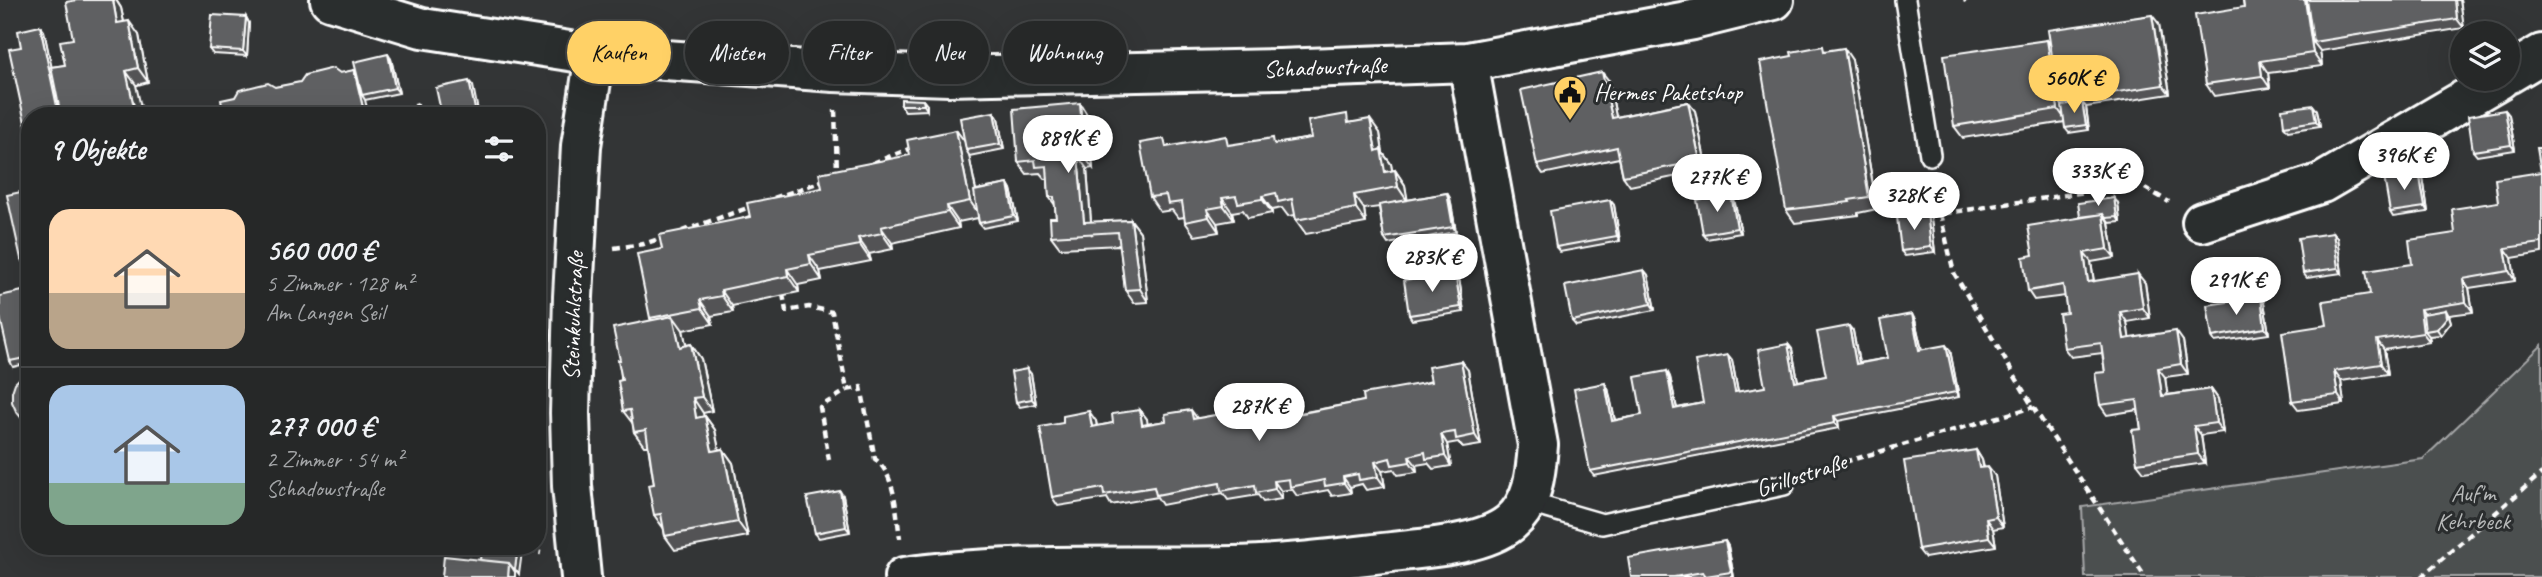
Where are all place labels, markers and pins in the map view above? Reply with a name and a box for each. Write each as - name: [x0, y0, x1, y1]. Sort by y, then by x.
- pin: 560K €: [2017, 55, 2131, 115]
- public building icon: Hermes Paketshop: [1551, 73, 1589, 122]
- place label: Hermes Paketshop: [1594, 77, 1744, 107]
- pin: 889K €: [1011, 116, 1125, 175]
- pin: 396K €: [2347, 132, 2461, 192]
- pin: 333K €: [2041, 148, 2155, 208]
- pin: 277K €: [1660, 154, 1774, 214]
- pin: 328K €: [1857, 173, 1971, 232]
- pin: 283K €: [1375, 234, 1489, 294]
- pin: 291K €: [2179, 258, 2293, 317]
- pin: 287K €: [1202, 384, 1316, 443]

